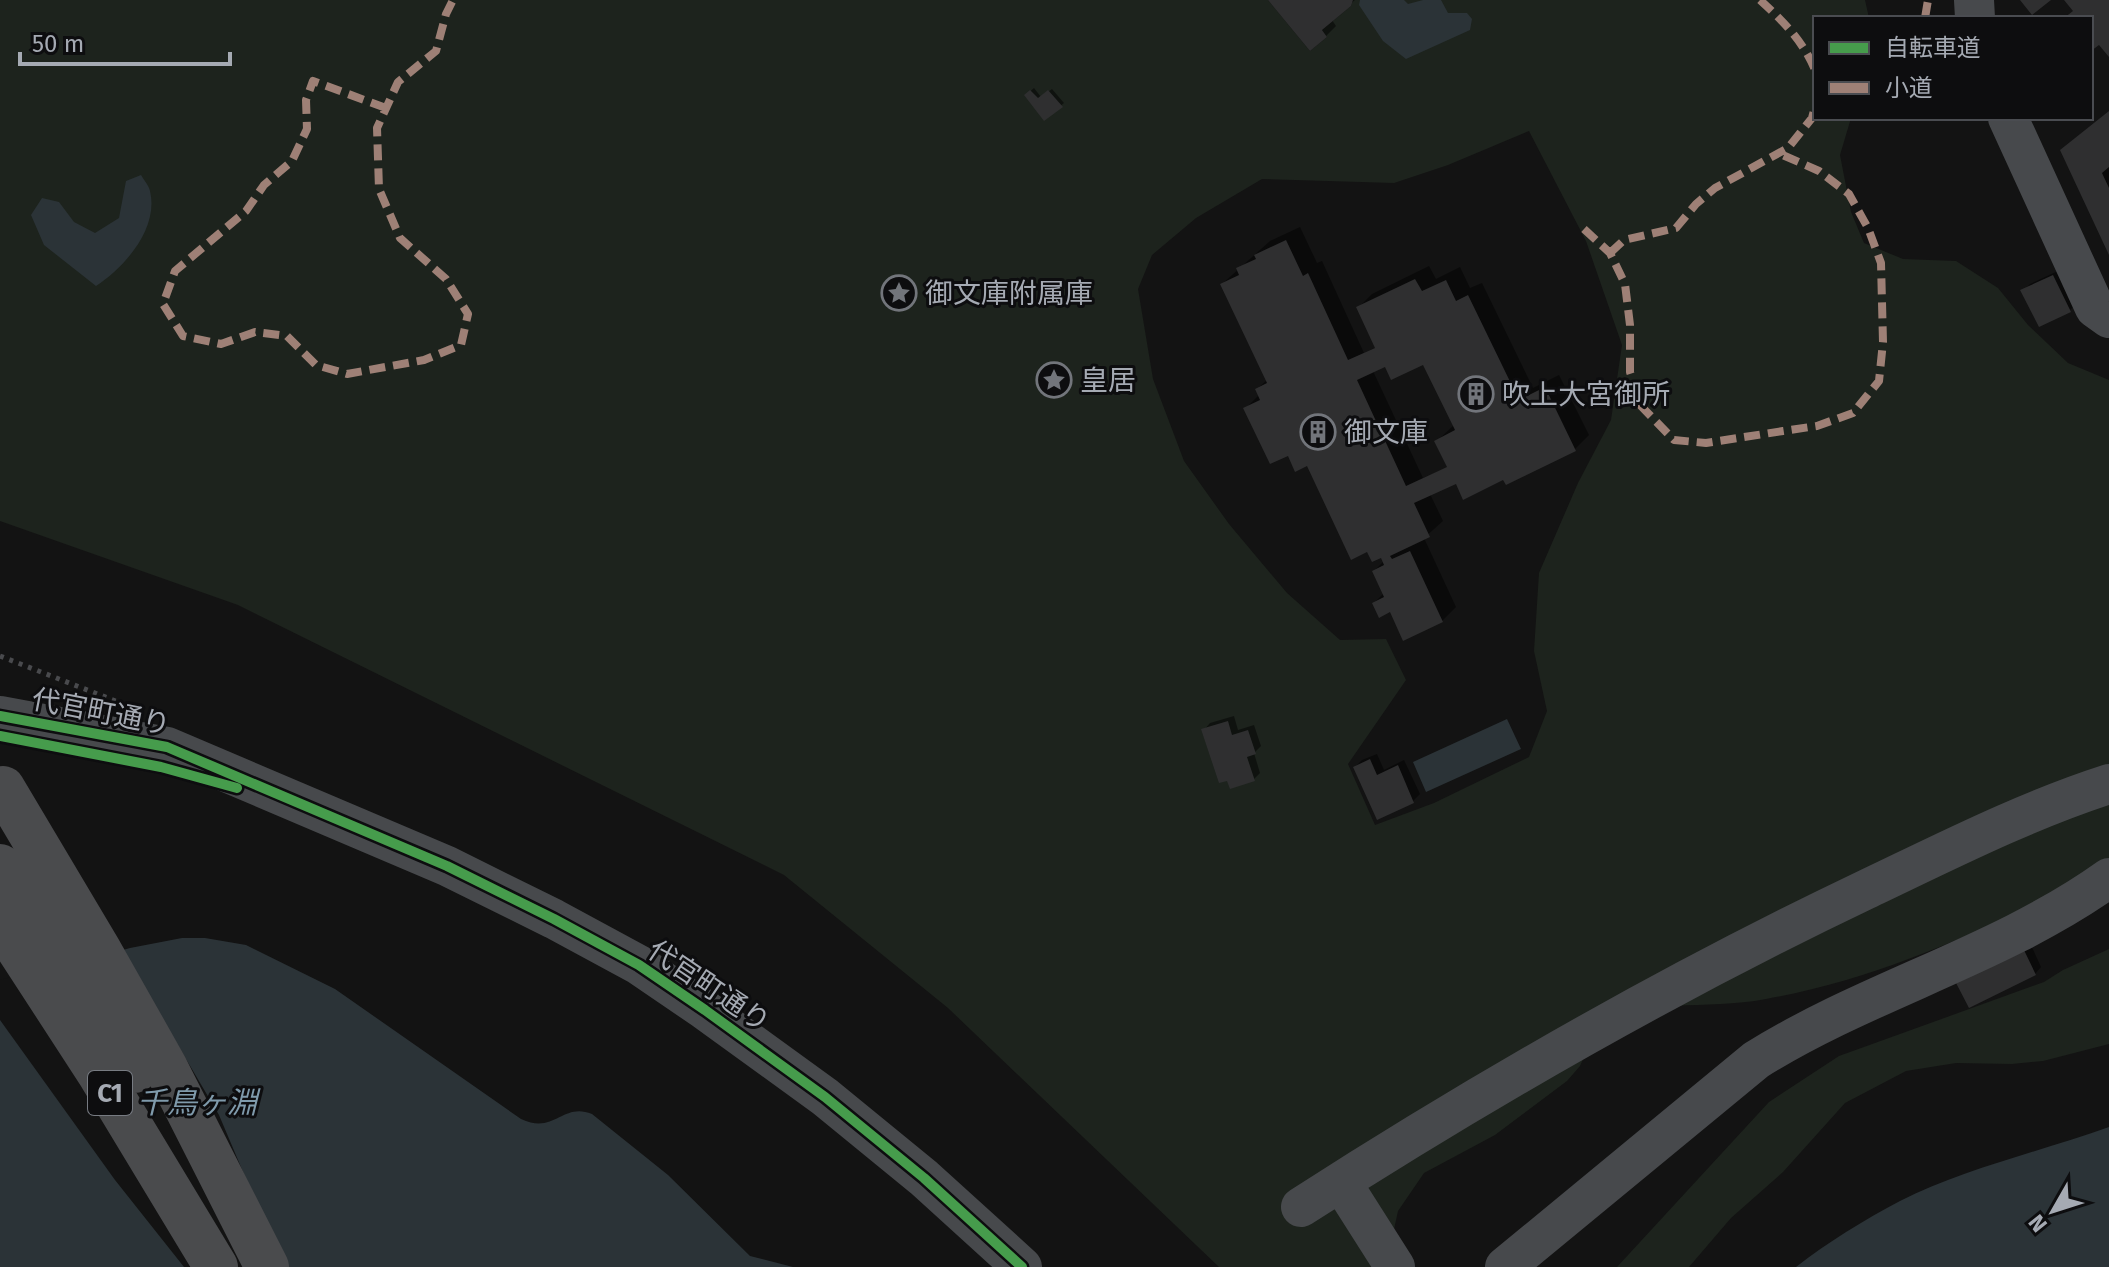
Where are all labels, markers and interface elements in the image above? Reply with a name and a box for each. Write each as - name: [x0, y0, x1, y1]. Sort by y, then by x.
- scale bar: [20, 16, 230, 66]
- legend: [1813, 16, 2093, 120]
- text: 50 m: [32, 30, 84, 58]
- text: 自転車道: [1885, 34, 1981, 62]
- text: 小道: [1885, 74, 1933, 102]
- place icon: 御文庫附属庫: [880, 274, 918, 312]
- place label: 御文庫附属庫: [925, 277, 1093, 310]
- place icon: 皇居: [1035, 361, 1073, 399]
- place label: 皇居: [1080, 364, 1136, 397]
- building icon: 吹上大宮御所: [1457, 375, 1495, 413]
- place label: 吹上大宮御所: [1502, 378, 1670, 411]
- building icon: 御文庫: [1299, 413, 1337, 451]
- place label: 御文庫: [1344, 416, 1428, 449]
- street label: 代官町通り: [29, 682, 173, 742]
- street label: 代官町通り: [642, 933, 776, 1039]
- road number: C1: [88, 1071, 132, 1115]
- water label: 千鳥ヶ淵: [137, 1085, 261, 1121]
- north arrow: [2013, 1171, 2093, 1251]
- text: N: [2023, 1209, 2053, 1237]

